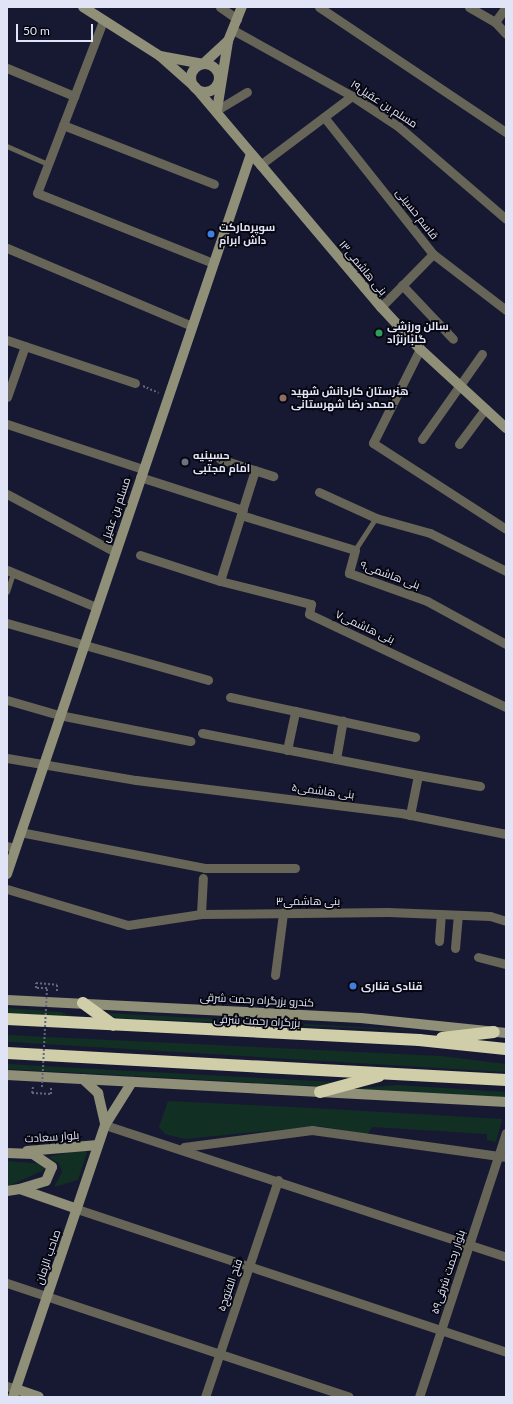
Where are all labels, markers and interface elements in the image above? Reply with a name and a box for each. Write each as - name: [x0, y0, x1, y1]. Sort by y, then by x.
- scale bar: [18, 16, 95, 42]
- text: 50 m: [23, 23, 50, 38]
- street label: مسلم بن عقیل۱۹: [348, 78, 420, 130]
- street label: قاسم حسینی: [393, 186, 441, 242]
- place label: سوپرمارکت داش ابرام: [219, 221, 275, 247]
- marker: سوپرمارکت داش ابرام: [206, 229, 216, 239]
- street label: بنی هاشمی۱۳: [336, 238, 390, 298]
- place label: سالن ورزشی گلبارنژاد: [387, 320, 449, 346]
- marker: سالن ورزشی گلبارنژاد: [374, 328, 384, 338]
- place label: هنرستان کاردانش شهید محمد رضا شهرستانی: [291, 385, 409, 411]
- marker: هنرستان کاردانش شهید محمد رضا شهرستانی: [278, 393, 288, 403]
- place label: حسینیه امام مجتبی: [193, 449, 250, 475]
- marker: حسینیه امام مجتبی: [180, 457, 190, 467]
- street label: مسلم بن عقیل: [99, 476, 133, 544]
- street label: بنی هاشمی۹: [358, 558, 422, 592]
- street label: بنی هاشمی۷: [333, 608, 397, 646]
- street label: بنی هاشمی۵: [291, 781, 355, 801]
- street label: بنی هاشمی۳: [276, 894, 340, 908]
- place label: قنادی قناری: [361, 979, 422, 993]
- marker: قنادی قناری: [348, 981, 358, 991]
- street label: کندرو بزرگراه رحمت شرقی: [200, 990, 314, 1010]
- street label: بزرگراه رحمت شرقی: [213, 1012, 301, 1030]
- street label: بلوار سعادت: [24, 1129, 80, 1145]
- street label: صاحب الزمان: [32, 1228, 64, 1286]
- street label: ۵۹بلوار رحمت شرقی: [428, 1228, 468, 1316]
- street label: فتح الفتوح۵: [215, 1257, 245, 1313]

